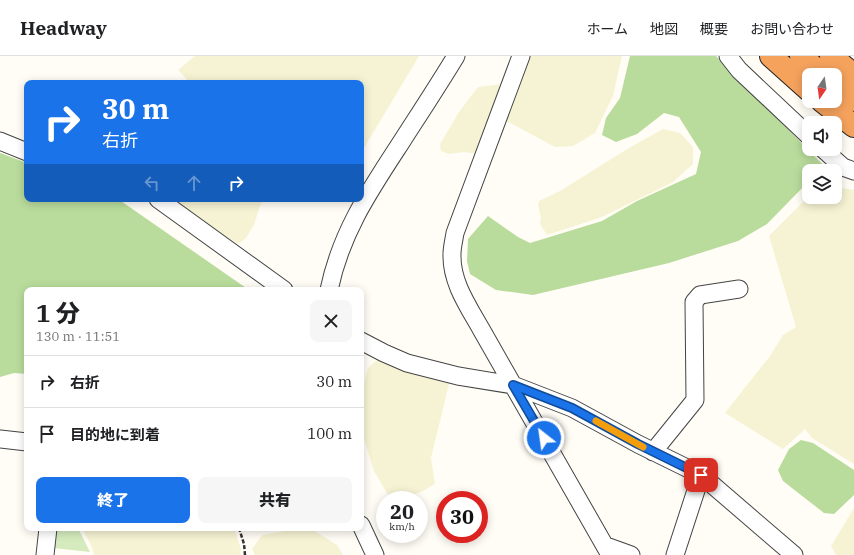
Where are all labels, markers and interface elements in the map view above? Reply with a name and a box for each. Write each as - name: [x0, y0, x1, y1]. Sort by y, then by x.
- text: Headway: [20, 16, 107, 40]
- text: ホーム: [586, 20, 628, 38]
- text: 地図: [650, 20, 678, 38]
- text: 概要: [700, 20, 728, 38]
- text: お問い合わせ: [750, 20, 834, 38]
- north arrow: [802, 68, 842, 108]
- map controls: [802, 68, 842, 204]
- text: 30 m: [102, 90, 169, 127]
- icon: right: [36, 96, 88, 148]
- button: sound: [802, 116, 842, 156]
- text: 右折: [102, 129, 138, 152]
- button: layers: [802, 164, 842, 204]
- icon: left: [141, 172, 163, 194]
- icon: ahead: [183, 172, 205, 194]
- icon: right: [225, 172, 247, 194]
- text: 1 分: [36, 297, 80, 329]
- button: close: [310, 300, 352, 342]
- text: 130 m · 11:51: [36, 328, 120, 345]
- icon: right: [36, 371, 58, 393]
- text: 30 m: [316, 372, 352, 391]
- text: 右折: [70, 373, 100, 392]
- position arrow: [523, 417, 565, 459]
- icon: arrive: [36, 423, 58, 445]
- text: 100 m: [307, 424, 352, 443]
- text: 目的地に到着: [70, 425, 160, 444]
- pin: [684, 458, 718, 492]
- icon: arrive: [690, 464, 712, 486]
- button: 終了: [36, 477, 190, 523]
- button: 共有: [198, 477, 352, 523]
- speed limit sign: 30: [436, 491, 488, 543]
- text: 20: [390, 498, 414, 525]
- text: km/h: [389, 520, 415, 533]

